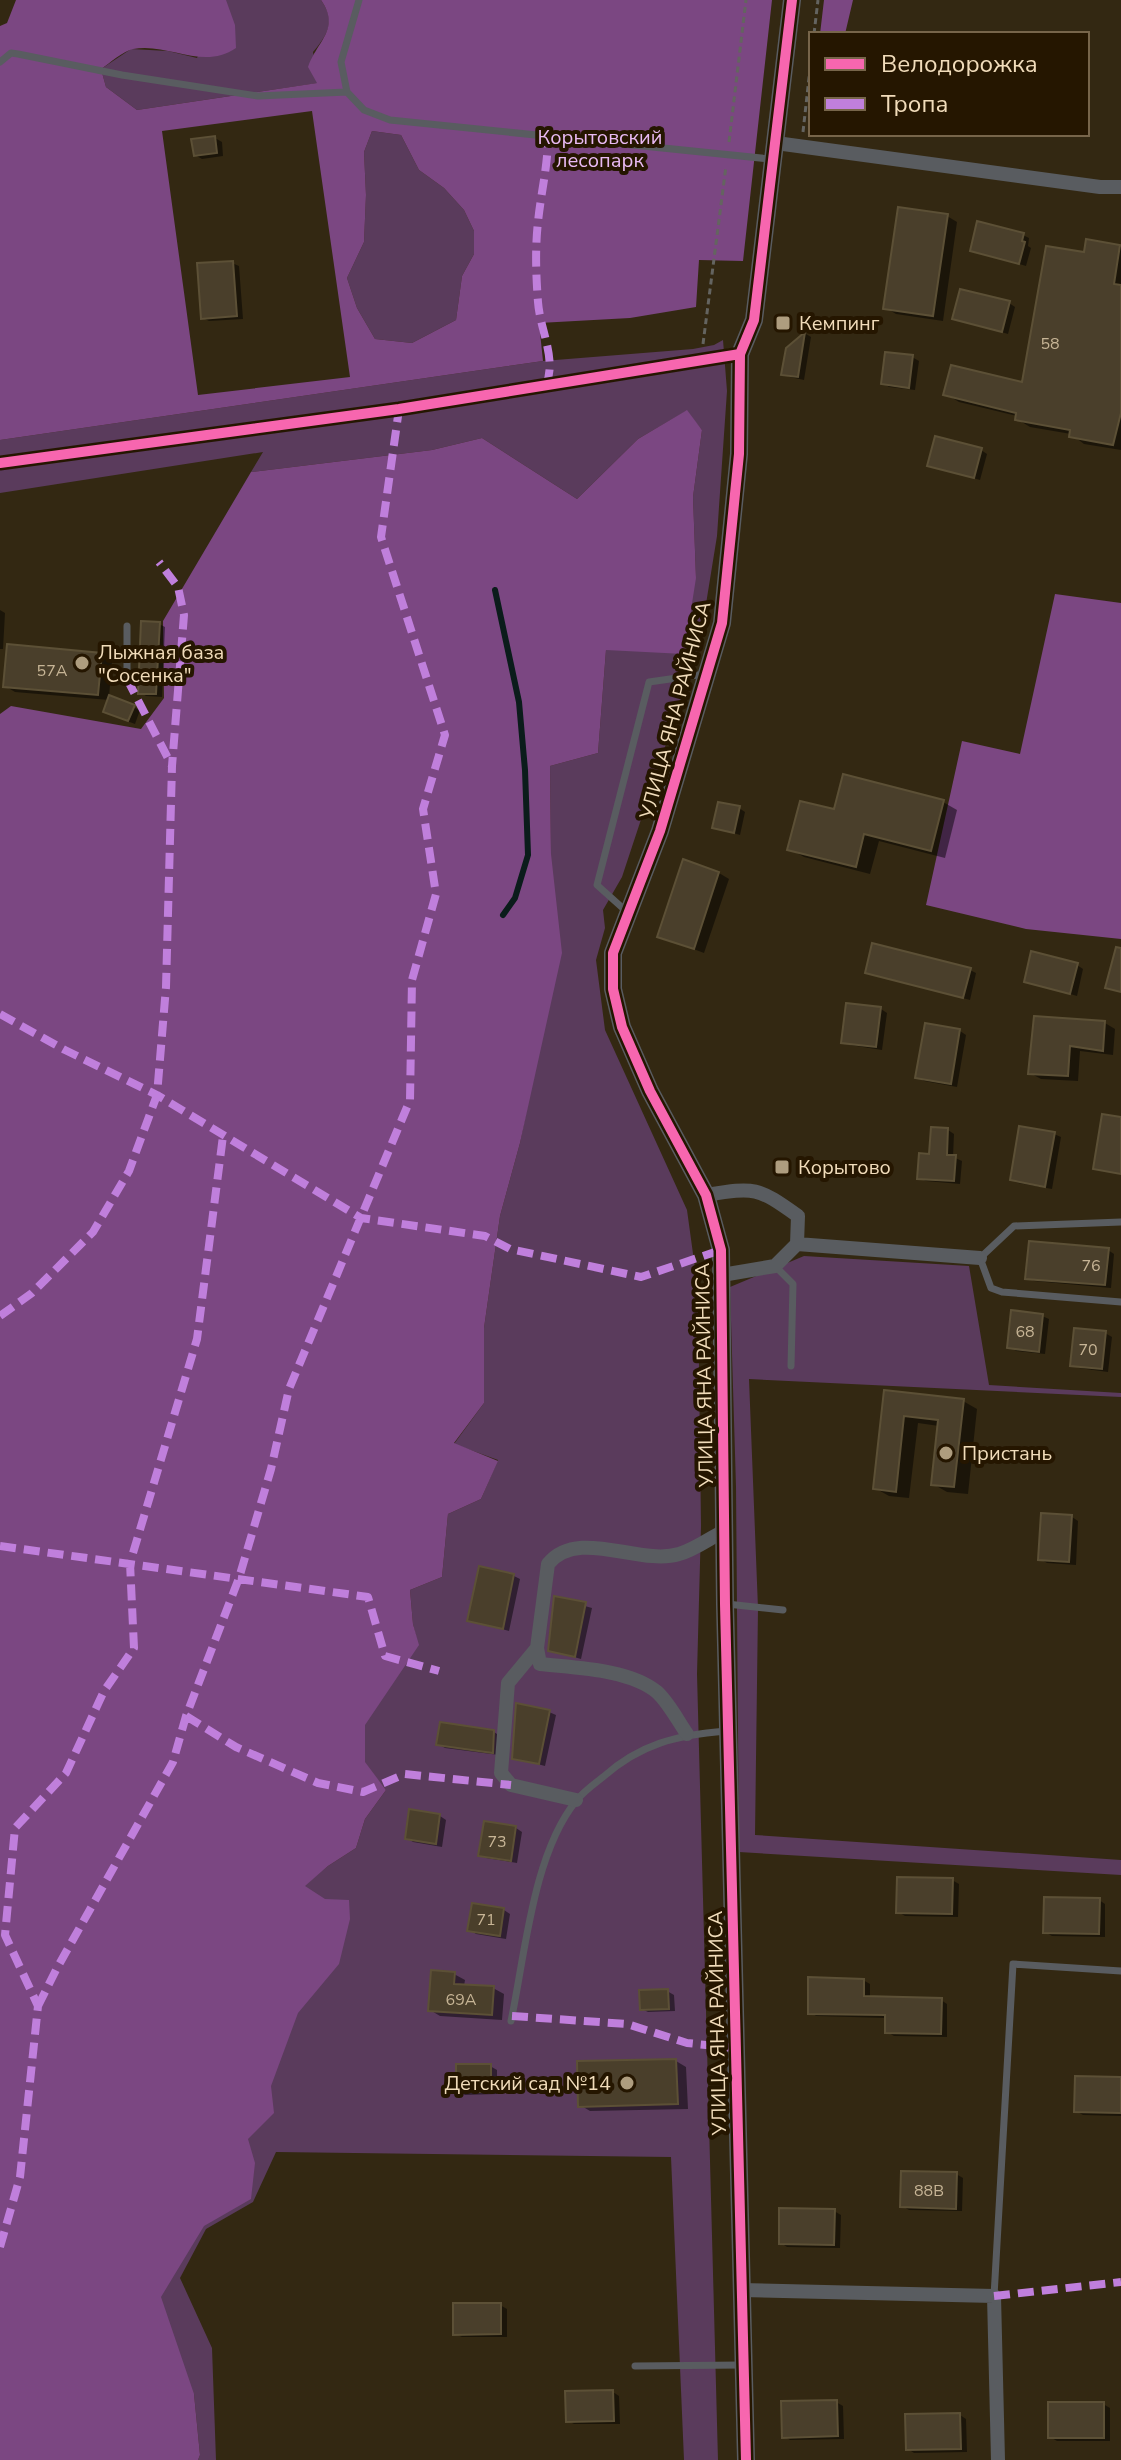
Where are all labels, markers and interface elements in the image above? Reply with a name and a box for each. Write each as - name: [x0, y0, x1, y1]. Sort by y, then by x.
- legend: [809, 32, 1089, 136]
- text: Велодорожка: [881, 48, 1038, 80]
- text: Тропа: [881, 88, 948, 120]
- park label: Корытовский лесопарк: [538, 124, 662, 174]
- place label: Кемпинг: [799, 310, 880, 337]
- marker: Кемпинг: [774, 314, 792, 332]
- house number: 58: [1040, 333, 1060, 355]
- street label: УЛИЦА ЯНА РАЙНИСА: [633, 598, 718, 823]
- place label: Лыжная база "Сосенка": [98, 639, 224, 689]
- marker: Лыжная база "Сосенка": [73, 654, 91, 672]
- house number: 57А: [37, 660, 68, 682]
- place label: Корытово: [798, 1154, 891, 1181]
- marker: Корытово: [773, 1158, 791, 1176]
- house number: 76: [1081, 1255, 1101, 1277]
- street label: УЛИЦА ЯНА РАЙНИСА: [689, 1262, 720, 1489]
- house number: 68: [1015, 1321, 1035, 1343]
- house number: 70: [1078, 1339, 1098, 1361]
- place label: Пристань: [962, 1440, 1052, 1467]
- marker: Пристань: [937, 1444, 955, 1462]
- house number: 73: [487, 1831, 507, 1853]
- house number: 71: [476, 1909, 496, 1931]
- street label: УЛИЦА ЯНА РАЙНИСА: [702, 1910, 733, 2137]
- house number: 69А: [446, 1989, 477, 2011]
- place label: Детский сад №14: [444, 2070, 611, 2097]
- marker: Детский сад №14: [618, 2074, 636, 2092]
- house number: 88В: [914, 2180, 944, 2202]

